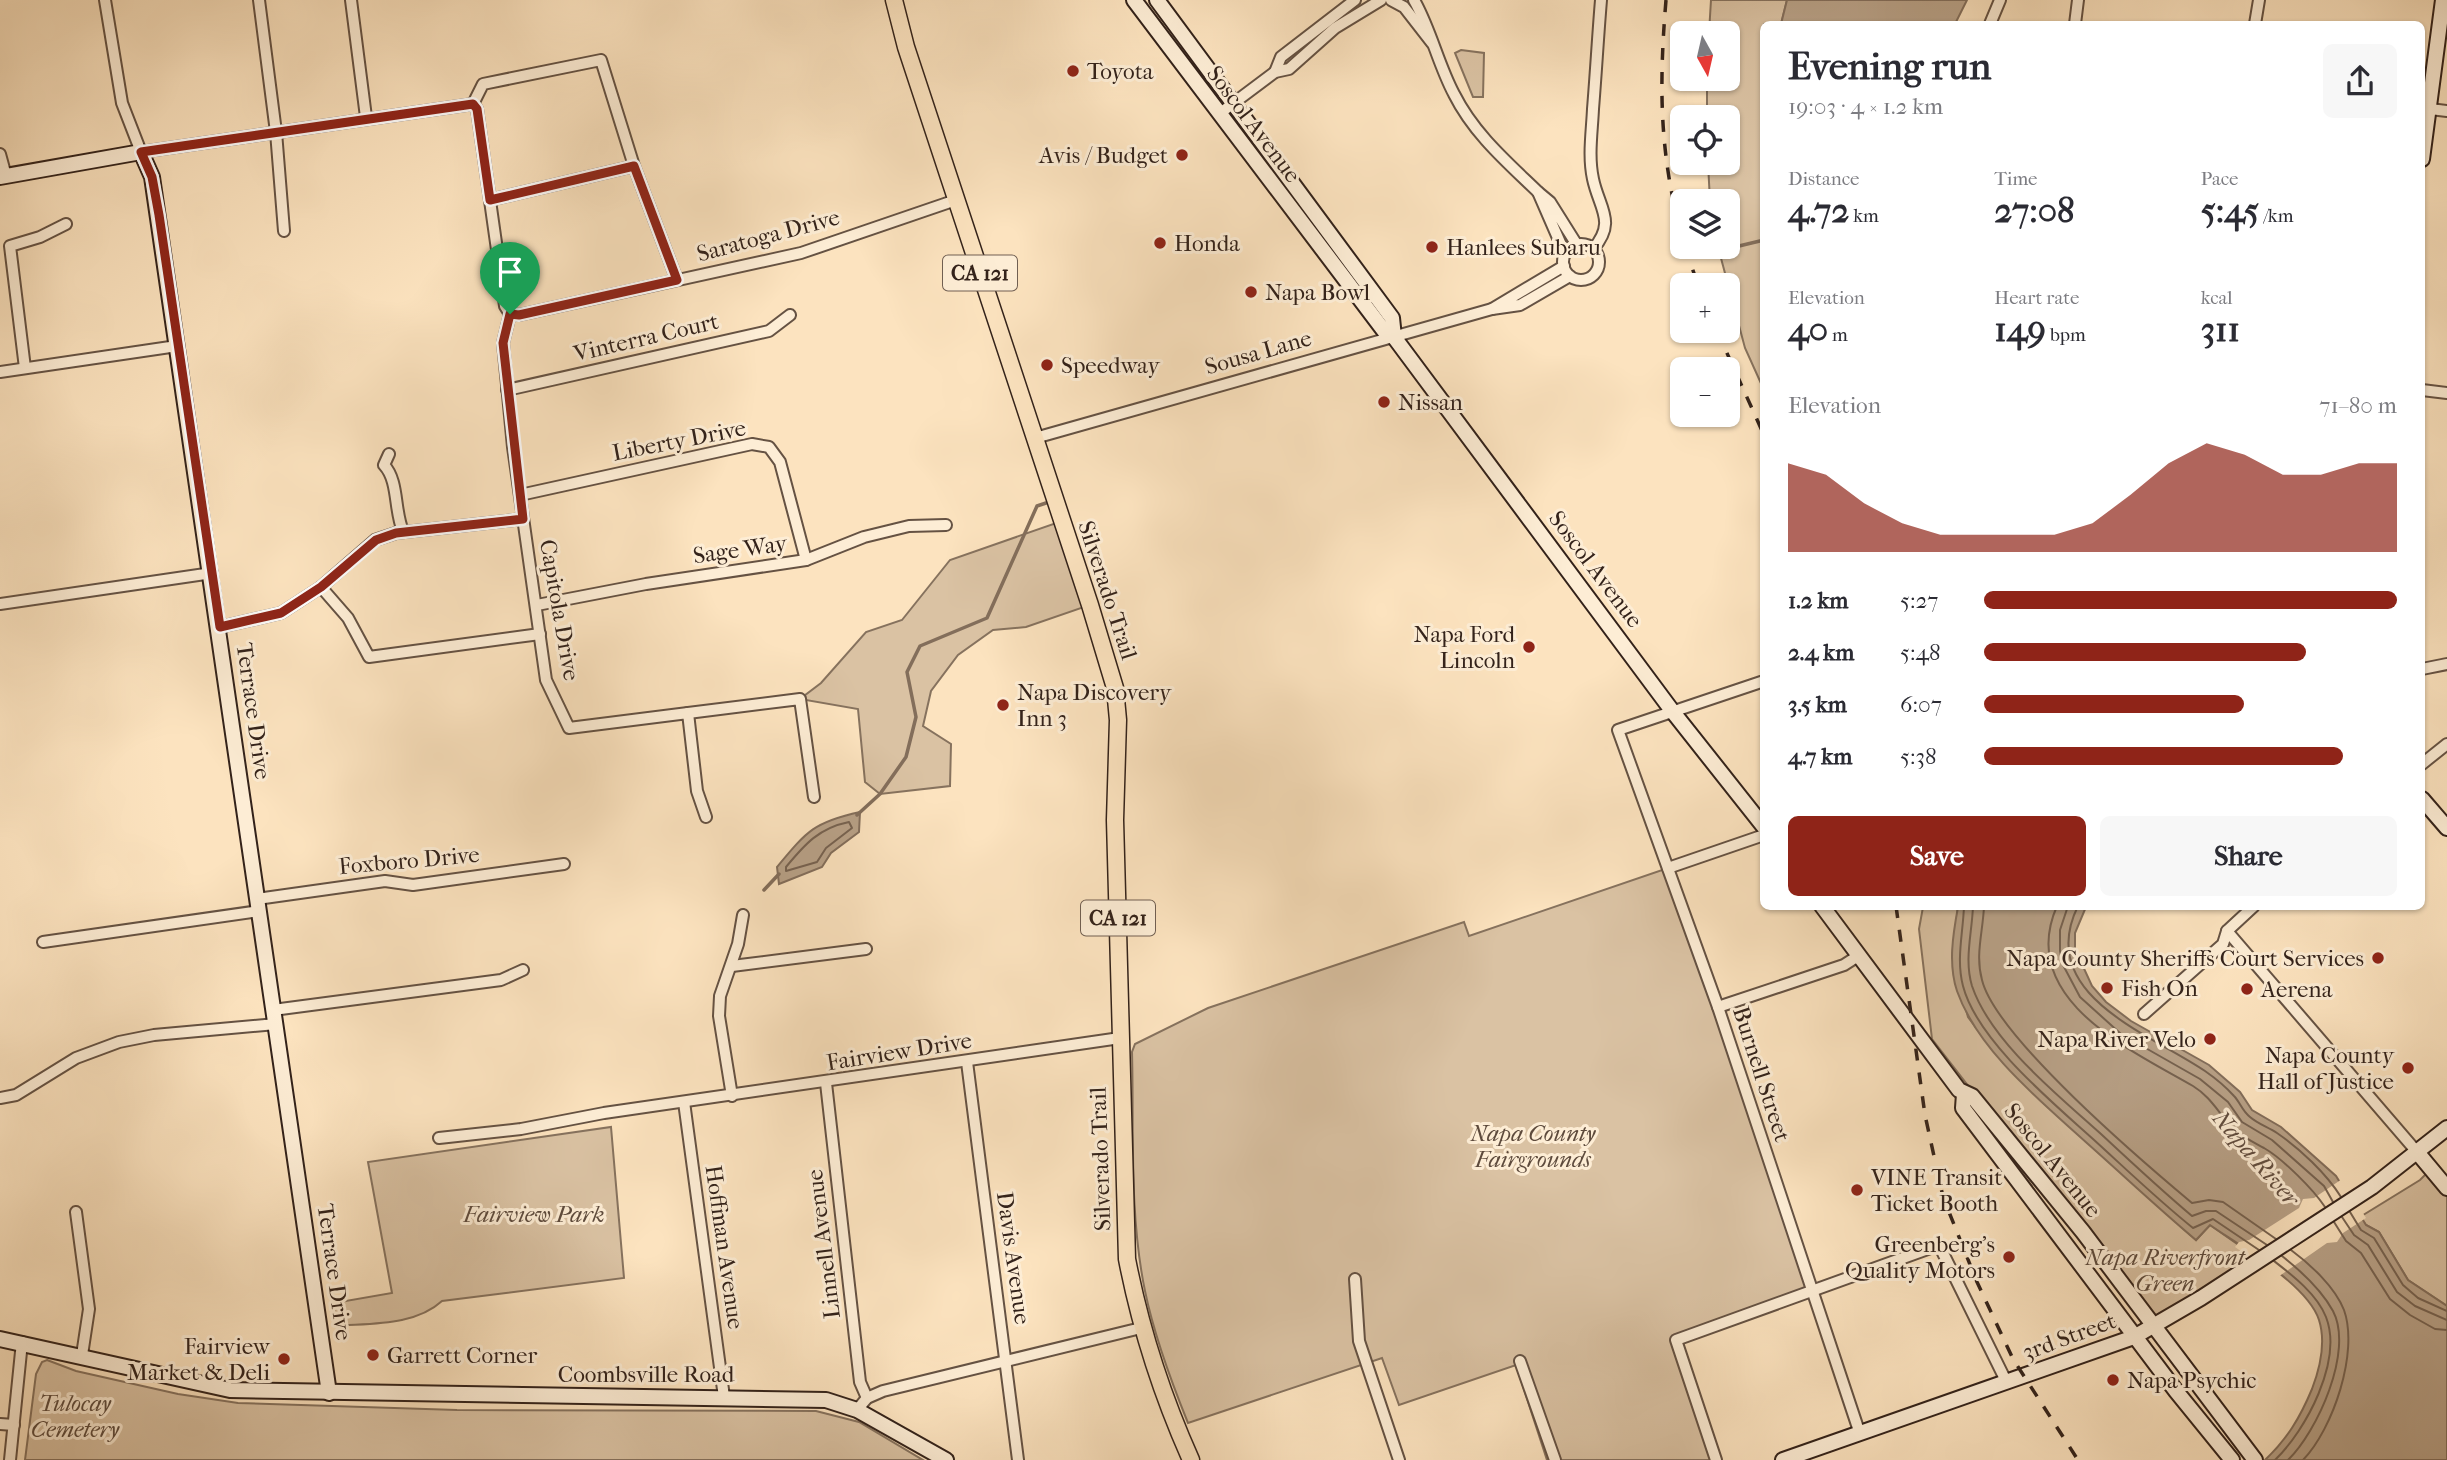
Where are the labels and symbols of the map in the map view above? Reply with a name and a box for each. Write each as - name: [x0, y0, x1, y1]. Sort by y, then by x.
- north arrow: [1670, 21, 1740, 91]
- place label: Toyota: [1087, 58, 1154, 85]
- street label: Soscol Avenue: [1201, 61, 1306, 188]
- marker: Toyota: [1065, 63, 1081, 79]
- place label: Avis / Budget: [1038, 142, 1168, 169]
- marker: Avis / Budget: [1174, 147, 1190, 163]
- street label: Saratoga Drive: [694, 203, 843, 268]
- place label: Honda: [1174, 230, 1240, 257]
- place label: Hanlees Subaru: [1446, 234, 1601, 261]
- marker: Honda: [1152, 235, 1168, 251]
- marker: Hanlees Subaru: [1424, 239, 1440, 255]
- pin: [480, 242, 540, 314]
- road number: CA 121: [943, 256, 1017, 290]
- place label: Napa Bowl: [1265, 279, 1371, 306]
- marker: Napa Bowl: [1243, 284, 1259, 300]
- street label: Vinterra Court: [570, 308, 721, 367]
- street label: Sousa Lane: [1202, 324, 1315, 381]
- place label: Speedway: [1061, 352, 1161, 379]
- marker: Speedway: [1039, 357, 1055, 373]
- place label: Nissan: [1398, 389, 1464, 416]
- marker: Nissan: [1376, 394, 1392, 410]
- street label: Liberty Drive: [610, 414, 748, 467]
- street label: Soscol Avenue: [1543, 506, 1648, 633]
- street label: Silverado Trail: [1072, 517, 1143, 663]
- street label: Sage Way: [691, 529, 790, 569]
- street label: Capitola Drive: [534, 537, 585, 683]
- place label: Napa Ford Lincoln: [1414, 621, 1516, 674]
- marker: Napa Ford Lincoln: [1521, 639, 1537, 655]
- street label: Terrace Drive: [231, 641, 276, 781]
- place label: Napa Discovery Inn 3: [1017, 679, 1172, 732]
- marker: Napa Discovery Inn 3: [995, 697, 1011, 713]
- street label: Foxboro Drive: [337, 841, 481, 880]
- road number: CA 121: [1081, 900, 1155, 936]
- place label: Napa County Sheriffs Court Services: [2006, 945, 2364, 972]
- marker: Napa County Sheriffs Court Services: [2370, 950, 2386, 966]
- place label: Fish On: [2121, 975, 2199, 1002]
- place label: Aerena: [2260, 976, 2333, 1003]
- marker: Fish On: [2099, 980, 2115, 996]
- marker: Aerena: [2239, 981, 2255, 997]
- street label: Burnell Street: [1727, 1003, 1796, 1145]
- place label: Napa River Velo: [2037, 1026, 2196, 1053]
- street label: Fairview Drive: [824, 1027, 974, 1076]
- marker: Napa River Velo: [2202, 1031, 2218, 1047]
- place label: Napa County Hall of Justice: [2257, 1042, 2395, 1095]
- marker: Napa County Hall of Justice: [2400, 1060, 2416, 1076]
- street label: Silverado Trail: [1084, 1086, 1117, 1231]
- street label: Soscol Avenue: [1998, 1098, 2107, 1223]
- water label: Napa River: [2206, 1104, 2307, 1213]
- park label: Napa County Fairgrounds: [1470, 1120, 1596, 1173]
- street label: Hoffman Avenue: [700, 1163, 749, 1331]
- place label: VINE Transit Ticket Booth: [1870, 1164, 2002, 1217]
- street label: Linnell Avenue: [801, 1168, 846, 1320]
- marker: VINE Transit Ticket Booth: [1849, 1182, 1865, 1198]
- street label: Davis Avenue: [991, 1190, 1036, 1326]
- park label: Fairview Park: [462, 1201, 605, 1228]
- street label: Terrace Drive: [312, 1202, 357, 1342]
- place label: Greenberg's Quality Motors: [1845, 1231, 1995, 1284]
- park label: Napa Riverfront Green: [2084, 1244, 2247, 1297]
- marker: Greenberg's Quality Motors: [2001, 1249, 2017, 1265]
- street label: 3rd Street: [2019, 1307, 2119, 1366]
- place label: Fairview Market & Deli: [127, 1333, 271, 1386]
- place label: Garrett Corner: [387, 1342, 537, 1369]
- marker: Garrett Corner: [365, 1347, 381, 1363]
- marker: Fairview Market & Deli: [276, 1351, 292, 1367]
- street label: Coombsville Road: [558, 1361, 735, 1388]
- place label: Napa Psychic: [2127, 1367, 2256, 1394]
- marker: Napa Psychic: [2105, 1372, 2121, 1388]
- park label: Tulocay Cemetery: [31, 1390, 120, 1443]

